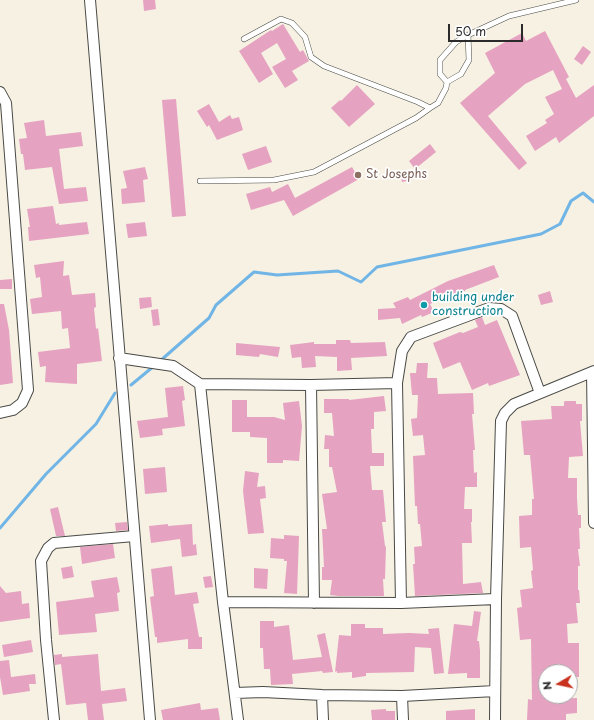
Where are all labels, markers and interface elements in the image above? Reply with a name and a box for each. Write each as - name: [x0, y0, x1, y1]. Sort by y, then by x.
- scale bar: [450, 16, 525, 42]
- text: 50 m: [455, 22, 486, 40]
- place label: St Josephs: [366, 168, 427, 182]
- marker: St Josephs: [353, 170, 363, 180]
- place label: building under construction: [432, 291, 514, 319]
- marker: building under construction: [419, 300, 429, 310]
- north arrow: [538, 664, 578, 704]
- text: N: [538, 680, 556, 691]

